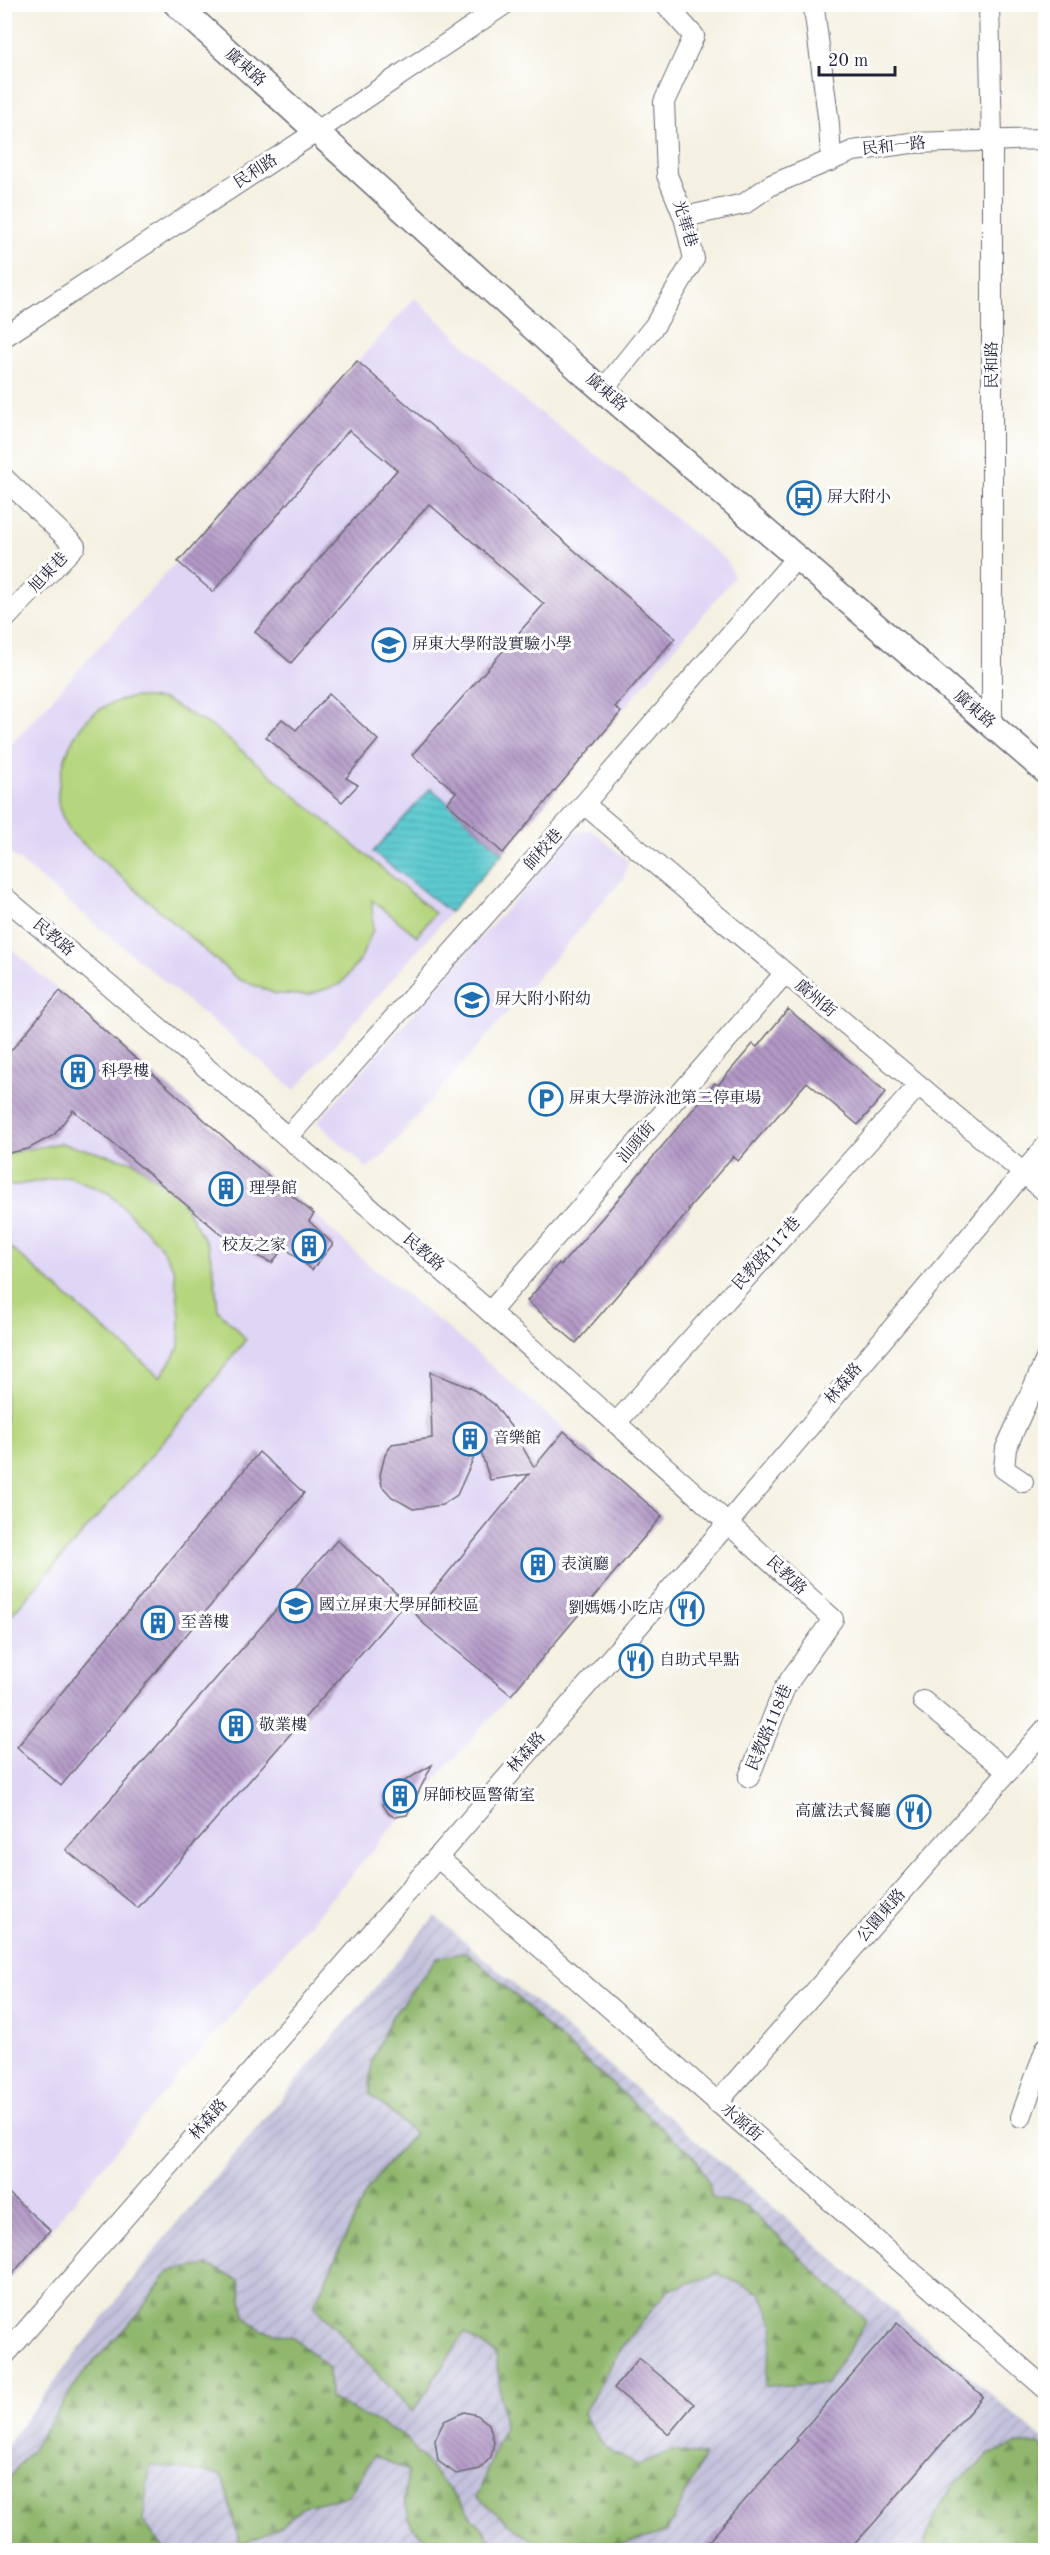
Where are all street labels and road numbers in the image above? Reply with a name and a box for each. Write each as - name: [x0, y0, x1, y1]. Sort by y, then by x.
- street label: 廣東路: [222, 45, 270, 90]
- street label: 民和一路: [861, 134, 927, 158]
- street label: 民利路: [230, 151, 280, 192]
- street label: 光華巷: [669, 198, 701, 249]
- street label: 民和路: [983, 341, 1001, 389]
- street label: 廣東路: [583, 370, 631, 415]
- street label: 旭東巷: [25, 549, 71, 596]
- street label: 廣東路: [951, 687, 999, 732]
- street label: 師校巷: [521, 825, 566, 873]
- street label: 民教路: [29, 915, 78, 960]
- street label: 廣州街: [791, 976, 840, 1021]
- street label: 汕頭街: [614, 1118, 659, 1166]
- street label: 民教路117巷: [729, 1213, 804, 1293]
- street label: 民教路: [400, 1230, 448, 1275]
- street label: 林森路: [821, 1359, 866, 1408]
- street label: 民教路: [763, 1552, 810, 1598]
- street label: 民教路118巷: [743, 1682, 795, 1773]
- street label: 林森路: [504, 1728, 549, 1776]
- street label: 公園東路: [853, 1885, 909, 1945]
- street label: 林森路: [186, 2095, 231, 2143]
- street label: 水源街: [718, 2100, 766, 2145]

